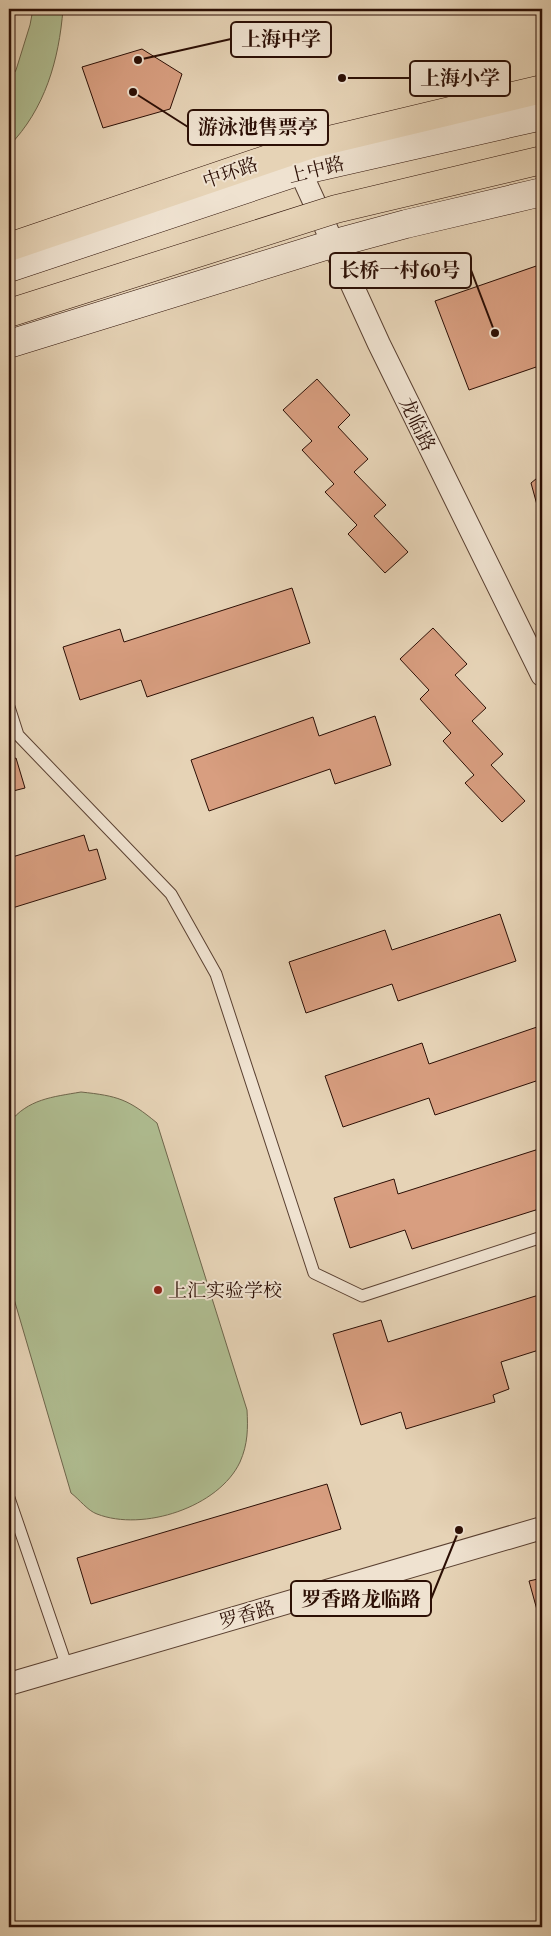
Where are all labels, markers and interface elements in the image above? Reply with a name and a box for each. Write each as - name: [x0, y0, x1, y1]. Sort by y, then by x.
- callout: 上海中学: [231, 22, 331, 57]
- text: 上海中学: [241, 26, 321, 52]
- callout: 上海小学: [410, 61, 510, 96]
- text: 上海小学: [420, 65, 500, 91]
- callout: 游泳池售票亭: [188, 110, 328, 145]
- text: 游泳池售票亭: [198, 114, 318, 140]
- street label: 上中路: [285, 150, 347, 189]
- street label: 中环路: [199, 151, 261, 194]
- callout: 长桥一村60号: [330, 253, 471, 288]
- text: 长桥一村60号: [339, 257, 461, 283]
- street label: 龙临路: [394, 393, 441, 455]
- place label: 上汇实验学校: [168, 1278, 282, 1303]
- marker: 上汇实验学校: [152, 1284, 164, 1296]
- callout: 罗香路龙临路: [291, 1581, 431, 1616]
- text: 罗香路龙临路: [301, 1586, 421, 1612]
- street label: 罗香路: [216, 1595, 278, 1634]

